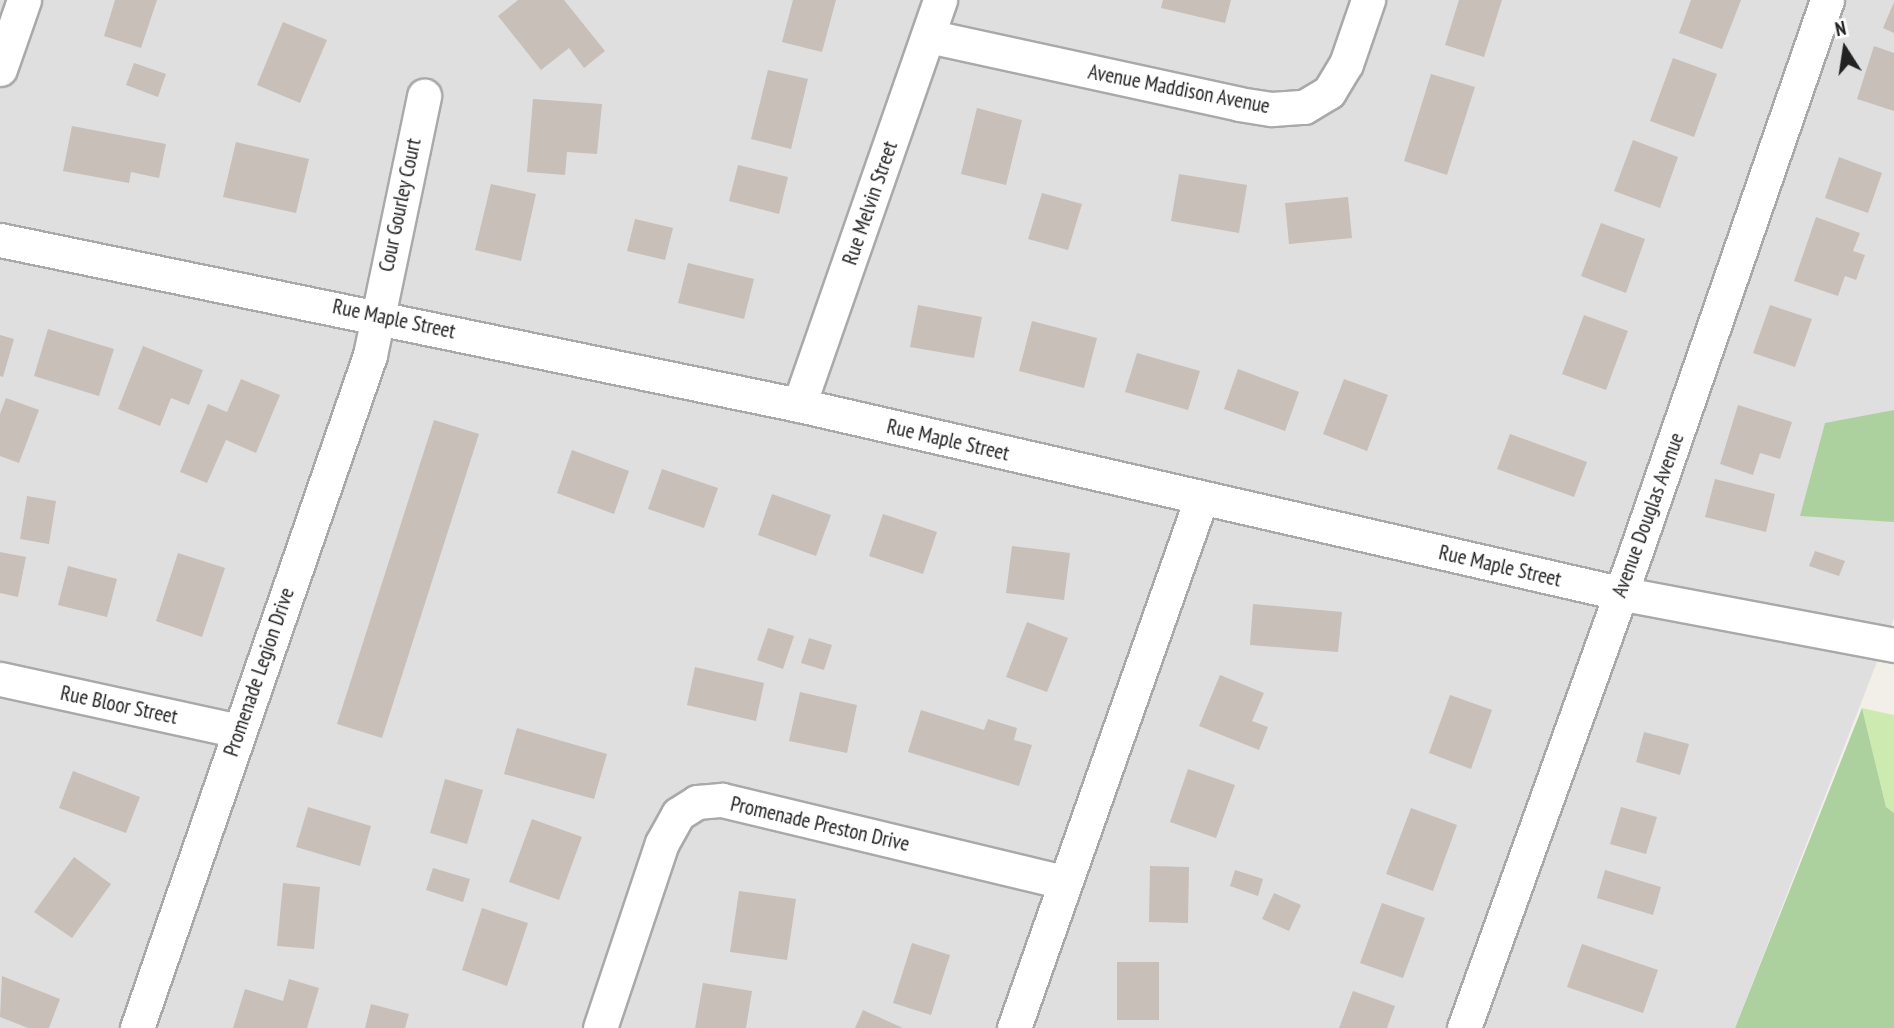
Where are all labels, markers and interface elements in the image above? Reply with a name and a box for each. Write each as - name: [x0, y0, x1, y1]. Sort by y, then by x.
- north arrow: [1810, 14, 1880, 84]
- text: N: [1833, 16, 1848, 41]
- street label: Avenue Maddison Avenue: [1086, 59, 1272, 119]
- street label: Cour Gourley Court: [373, 136, 427, 274]
- street label: Rue Melvin Street: [837, 138, 903, 268]
- street label: Rue Maple Street: [330, 294, 458, 344]
- street label: Rue Maple Street: [884, 414, 1012, 466]
- street label: Avenue Douglas Avenue: [1606, 429, 1690, 601]
- street label: Rue Maple Street: [1436, 540, 1564, 592]
- street label: Promenade Legion Drive: [218, 584, 300, 760]
- street label: Rue Bloor Street: [58, 680, 180, 730]
- street label: Promenade Preston Drive: [728, 791, 912, 857]

